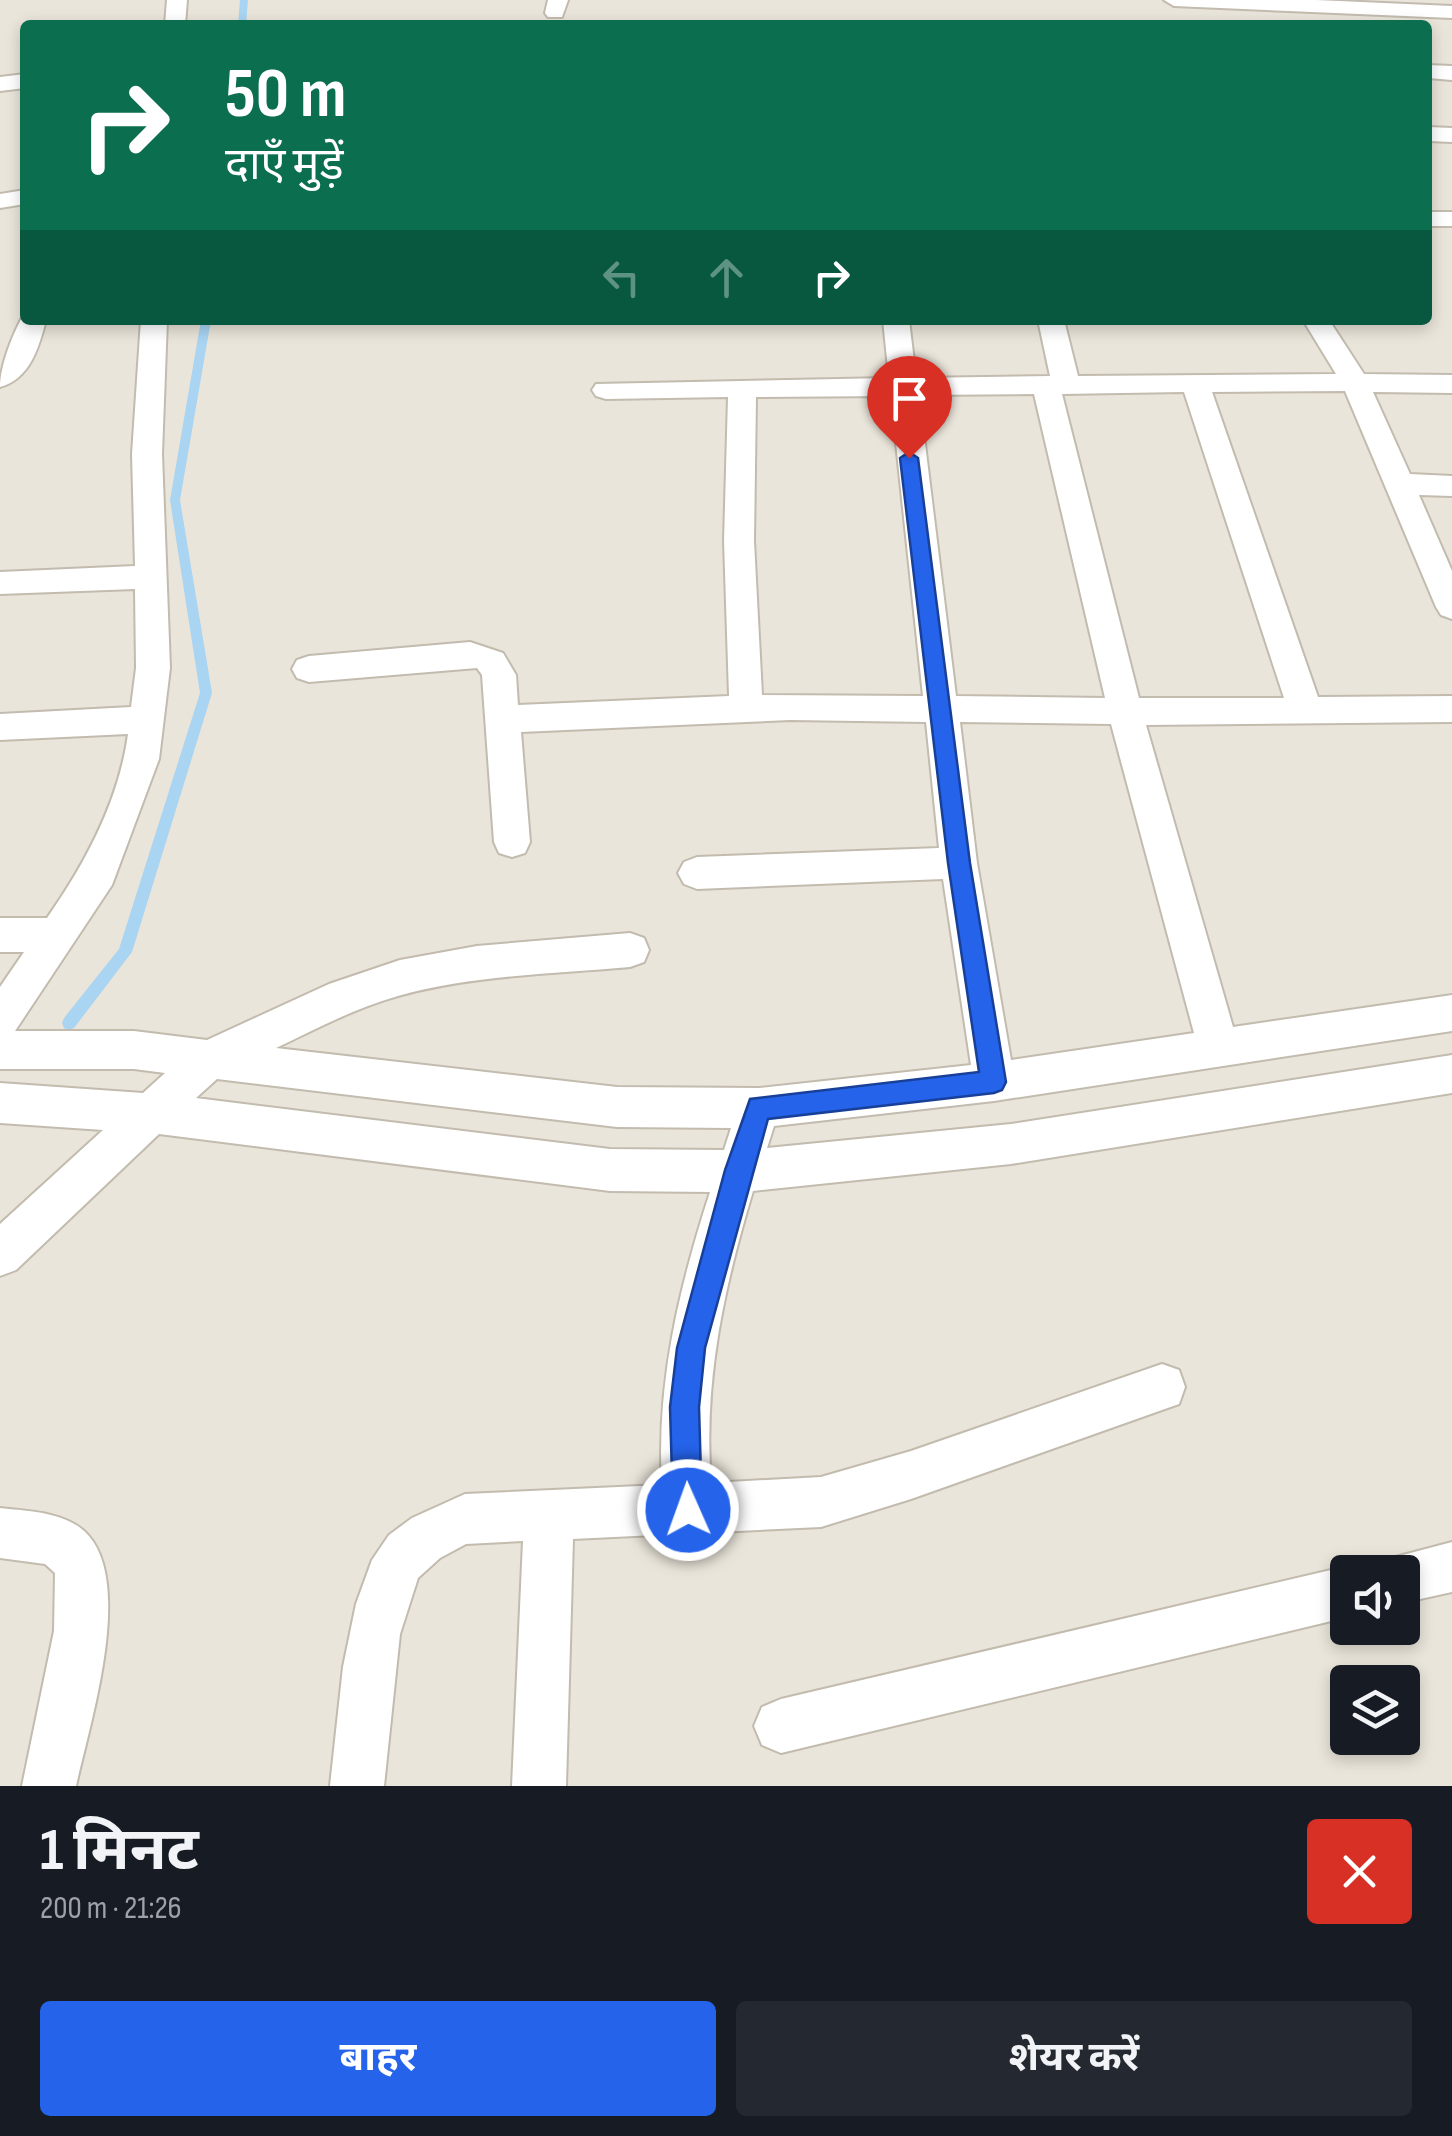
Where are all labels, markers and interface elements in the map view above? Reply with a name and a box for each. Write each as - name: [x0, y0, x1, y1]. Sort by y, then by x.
- text: 50 m: [225, 53, 346, 137]
- icon: right: [60, 60, 190, 190]
- text: दाएँ मुड़ें: [225, 138, 344, 193]
- icon: left: [594, 250, 649, 305]
- icon: ahead: [699, 250, 754, 305]
- icon: right: [804, 250, 859, 305]
- pin: [867, 356, 952, 459]
- icon: arrive: [882, 371, 937, 426]
- position arrow: [636, 1458, 740, 1562]
- map controls: [1330, 1555, 1420, 1755]
- button: sound: [1330, 1555, 1420, 1645]
- button: layers: [1330, 1665, 1420, 1755]
- text: 1 मिनट: [40, 1815, 199, 1887]
- button: close: [1307, 1819, 1412, 1924]
- text: 200 m · 21:26: [40, 1889, 182, 1928]
- button: बाहर: [40, 2001, 716, 2116]
- button: शेयर करें: [736, 2001, 1412, 2116]

